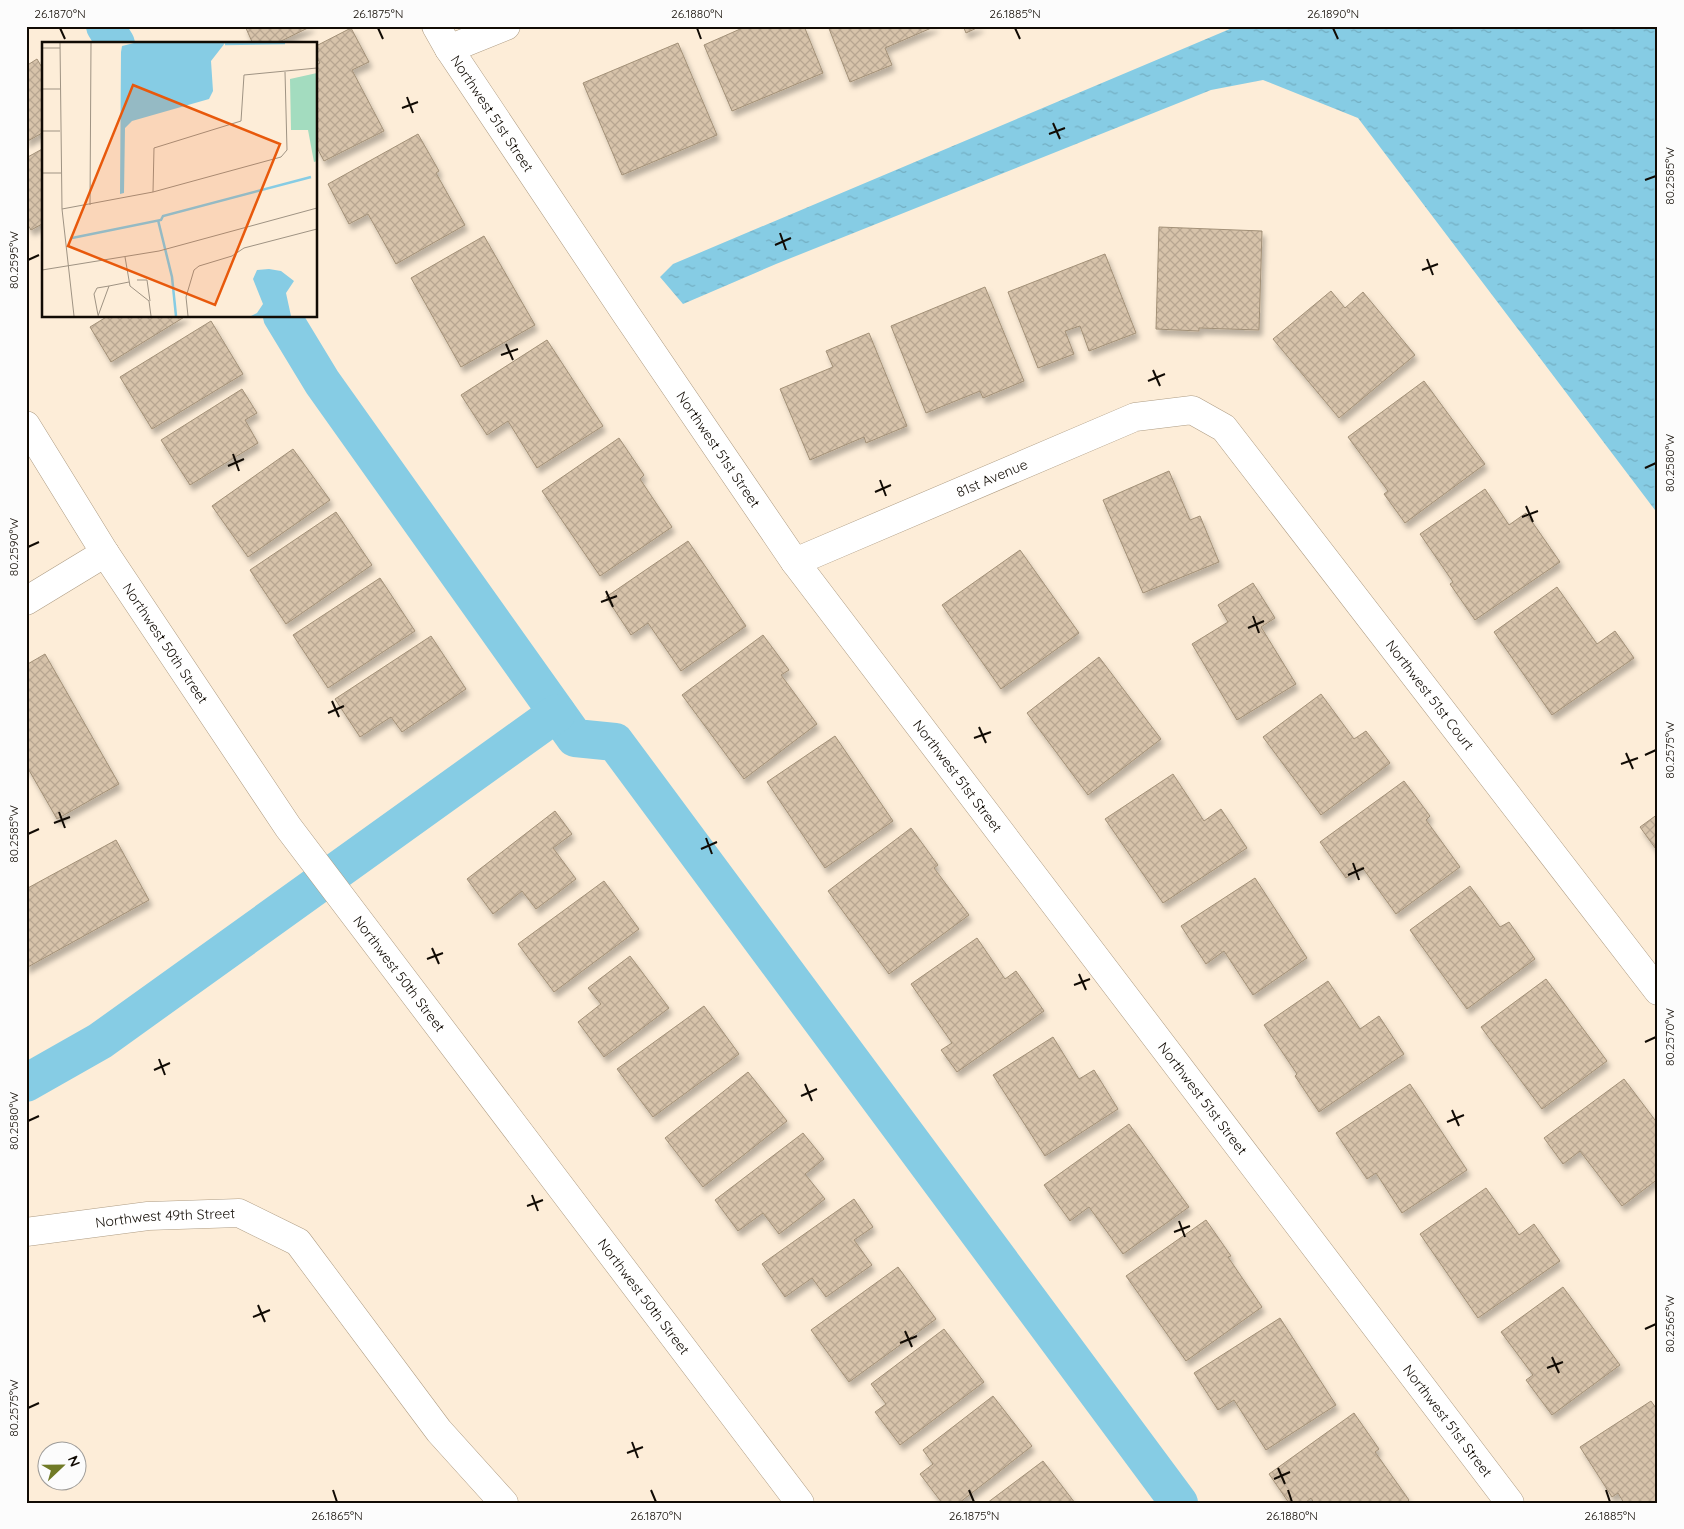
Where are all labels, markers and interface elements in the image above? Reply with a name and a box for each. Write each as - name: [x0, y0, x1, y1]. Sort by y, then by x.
- text: 26.1870°N: [34, 6, 86, 21]
- text: 26.1875°N: [353, 6, 403, 21]
- text: 26.1880°N: [671, 6, 723, 21]
- text: 26.1885°N: [989, 6, 1041, 21]
- text: 26.1890°N: [1307, 6, 1359, 21]
- inset map: [42, 42, 318, 318]
- street label: Northwest 51st Street: [447, 52, 538, 176]
- text: 80.2585°W: [1662, 147, 1677, 205]
- text: 80.2595°W: [6, 231, 21, 289]
- street label: Northwest 51st Street: [672, 388, 764, 511]
- text: 80.2580°W: [1662, 434, 1677, 492]
- street label: 81st Avenue: [953, 455, 1030, 501]
- text: 80.2590°W: [6, 517, 21, 576]
- street label: Northwest 50th Street: [119, 580, 212, 707]
- street label: Northwest 51st Court: [1382, 636, 1478, 754]
- street label: Northwest 51st Street: [909, 716, 1006, 836]
- text: 80.2575°W: [1662, 721, 1677, 779]
- text: 80.2585°W: [6, 805, 21, 863]
- street label: Northwest 50th Street: [349, 912, 449, 1036]
- text: 80.2570°W: [1662, 1008, 1677, 1066]
- street label: Northwest 51st Street: [1154, 1039, 1251, 1159]
- text: 80.2580°W: [6, 1092, 21, 1150]
- street label: Northwest 49th Street: [94, 1204, 236, 1232]
- street label: Northwest 50th Street: [594, 1235, 694, 1359]
- text: 80.2565°W: [1662, 1295, 1677, 1353]
- street label: Northwest 51st Street: [1399, 1361, 1496, 1481]
- text: 80.2575°W: [6, 1379, 21, 1437]
- north arrow: [38, 1442, 88, 1492]
- text: N: [64, 1453, 84, 1469]
- text: 26.1865°N: [311, 1508, 363, 1523]
- text: 26.1870°N: [630, 1508, 682, 1523]
- text: 26.1875°N: [949, 1508, 999, 1523]
- text: 26.1880°N: [1266, 1508, 1318, 1523]
- text: 26.1885°N: [1584, 1508, 1636, 1523]

